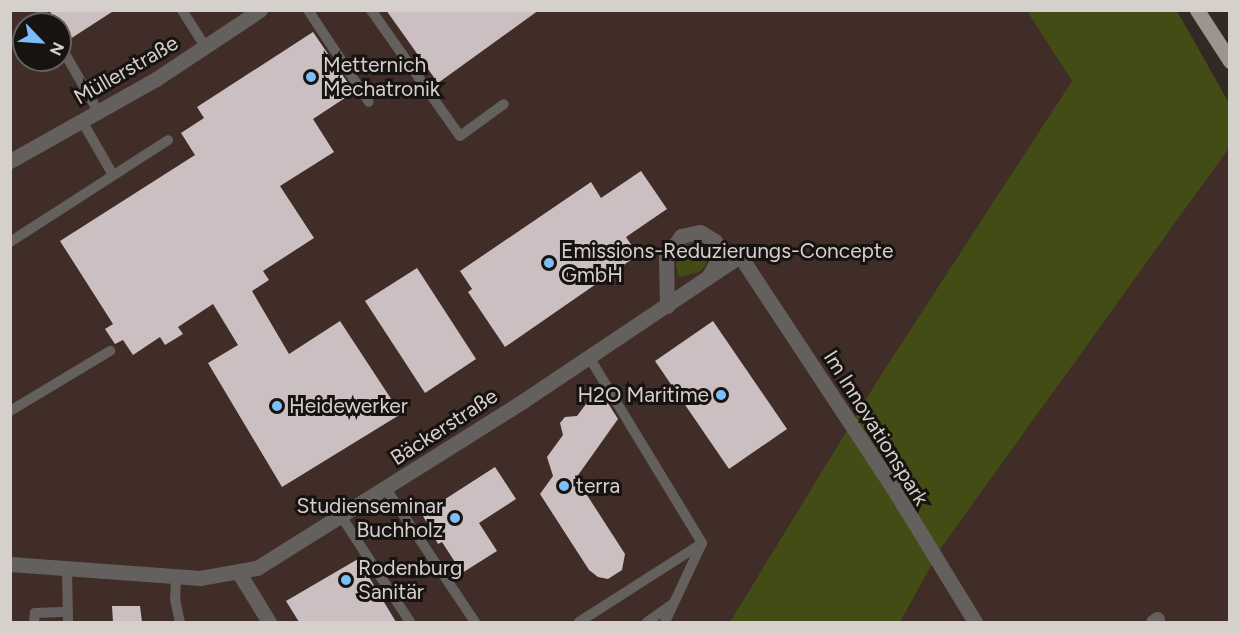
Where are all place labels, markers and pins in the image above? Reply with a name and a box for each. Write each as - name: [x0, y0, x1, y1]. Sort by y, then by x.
- place label: Metternich Mechatronik: [323, 52, 440, 102]
- marker: Metternich Mechatronik: [304, 70, 318, 84]
- place label: Emissions-Reduzierungs-Concepte GmbH: [561, 238, 893, 288]
- marker: Emissions-Reduzierungs-Concepte GmbH: [542, 256, 556, 270]
- place label: H2O Maritime: [577, 382, 709, 408]
- marker: H2O Maritime: [714, 388, 728, 402]
- place label: Heidewerker: [289, 393, 408, 419]
- marker: Heidewerker: [270, 399, 284, 413]
- place label: terra: [576, 473, 620, 499]
- marker: terra: [557, 479, 571, 493]
- place label: Studienseminar Buchholz: [297, 493, 443, 543]
- marker: Studienseminar Buchholz: [448, 511, 462, 525]
- place label: Rodenburg Sanitär: [358, 555, 462, 605]
- marker: Rodenburg Sanitär: [339, 573, 353, 587]

